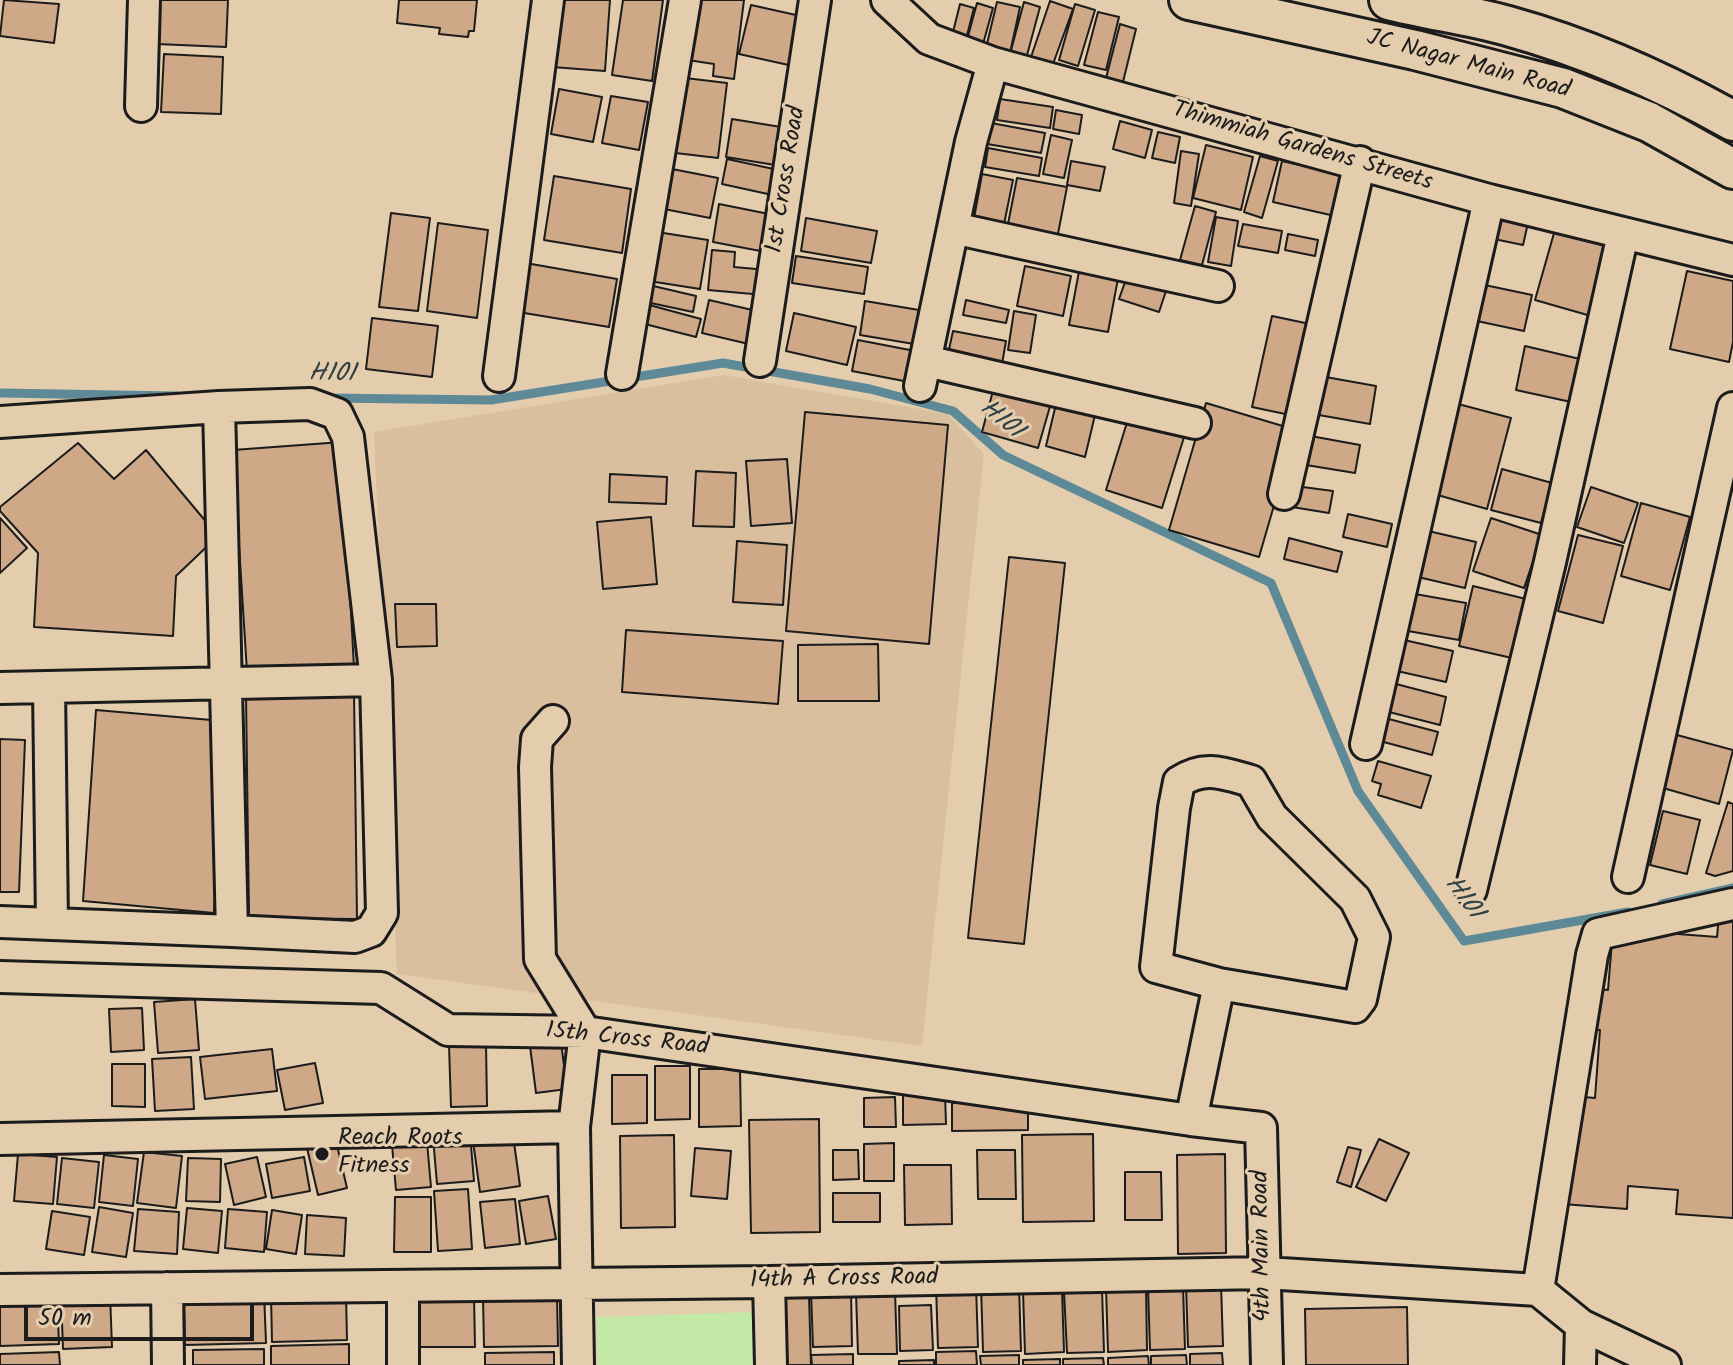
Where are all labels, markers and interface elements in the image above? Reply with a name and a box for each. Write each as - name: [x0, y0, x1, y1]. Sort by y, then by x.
- street label: JC Nagar Main Road: [1363, 25, 1573, 107]
- street label: Thimmiah Gardens Streets: [1169, 97, 1435, 199]
- street label: 1st Cross Road: [762, 105, 814, 255]
- water label: H101: [308, 360, 356, 392]
- water label: H101: [972, 394, 1028, 448]
- water label: H101: [1435, 871, 1489, 927]
- street label: 15th Cross Road: [544, 1018, 710, 1064]
- place label: Reach Roots Fitness: [338, 1126, 463, 1182]
- marker: Reach Roots Fitness: [313, 1145, 331, 1163]
- street label: 4th Main Road: [1248, 1170, 1280, 1322]
- street label: 14th A Cross Road: [750, 1265, 938, 1297]
- scale bar: [28, 1289, 258, 1339]
- text: 50 m: [38, 1299, 92, 1338]

